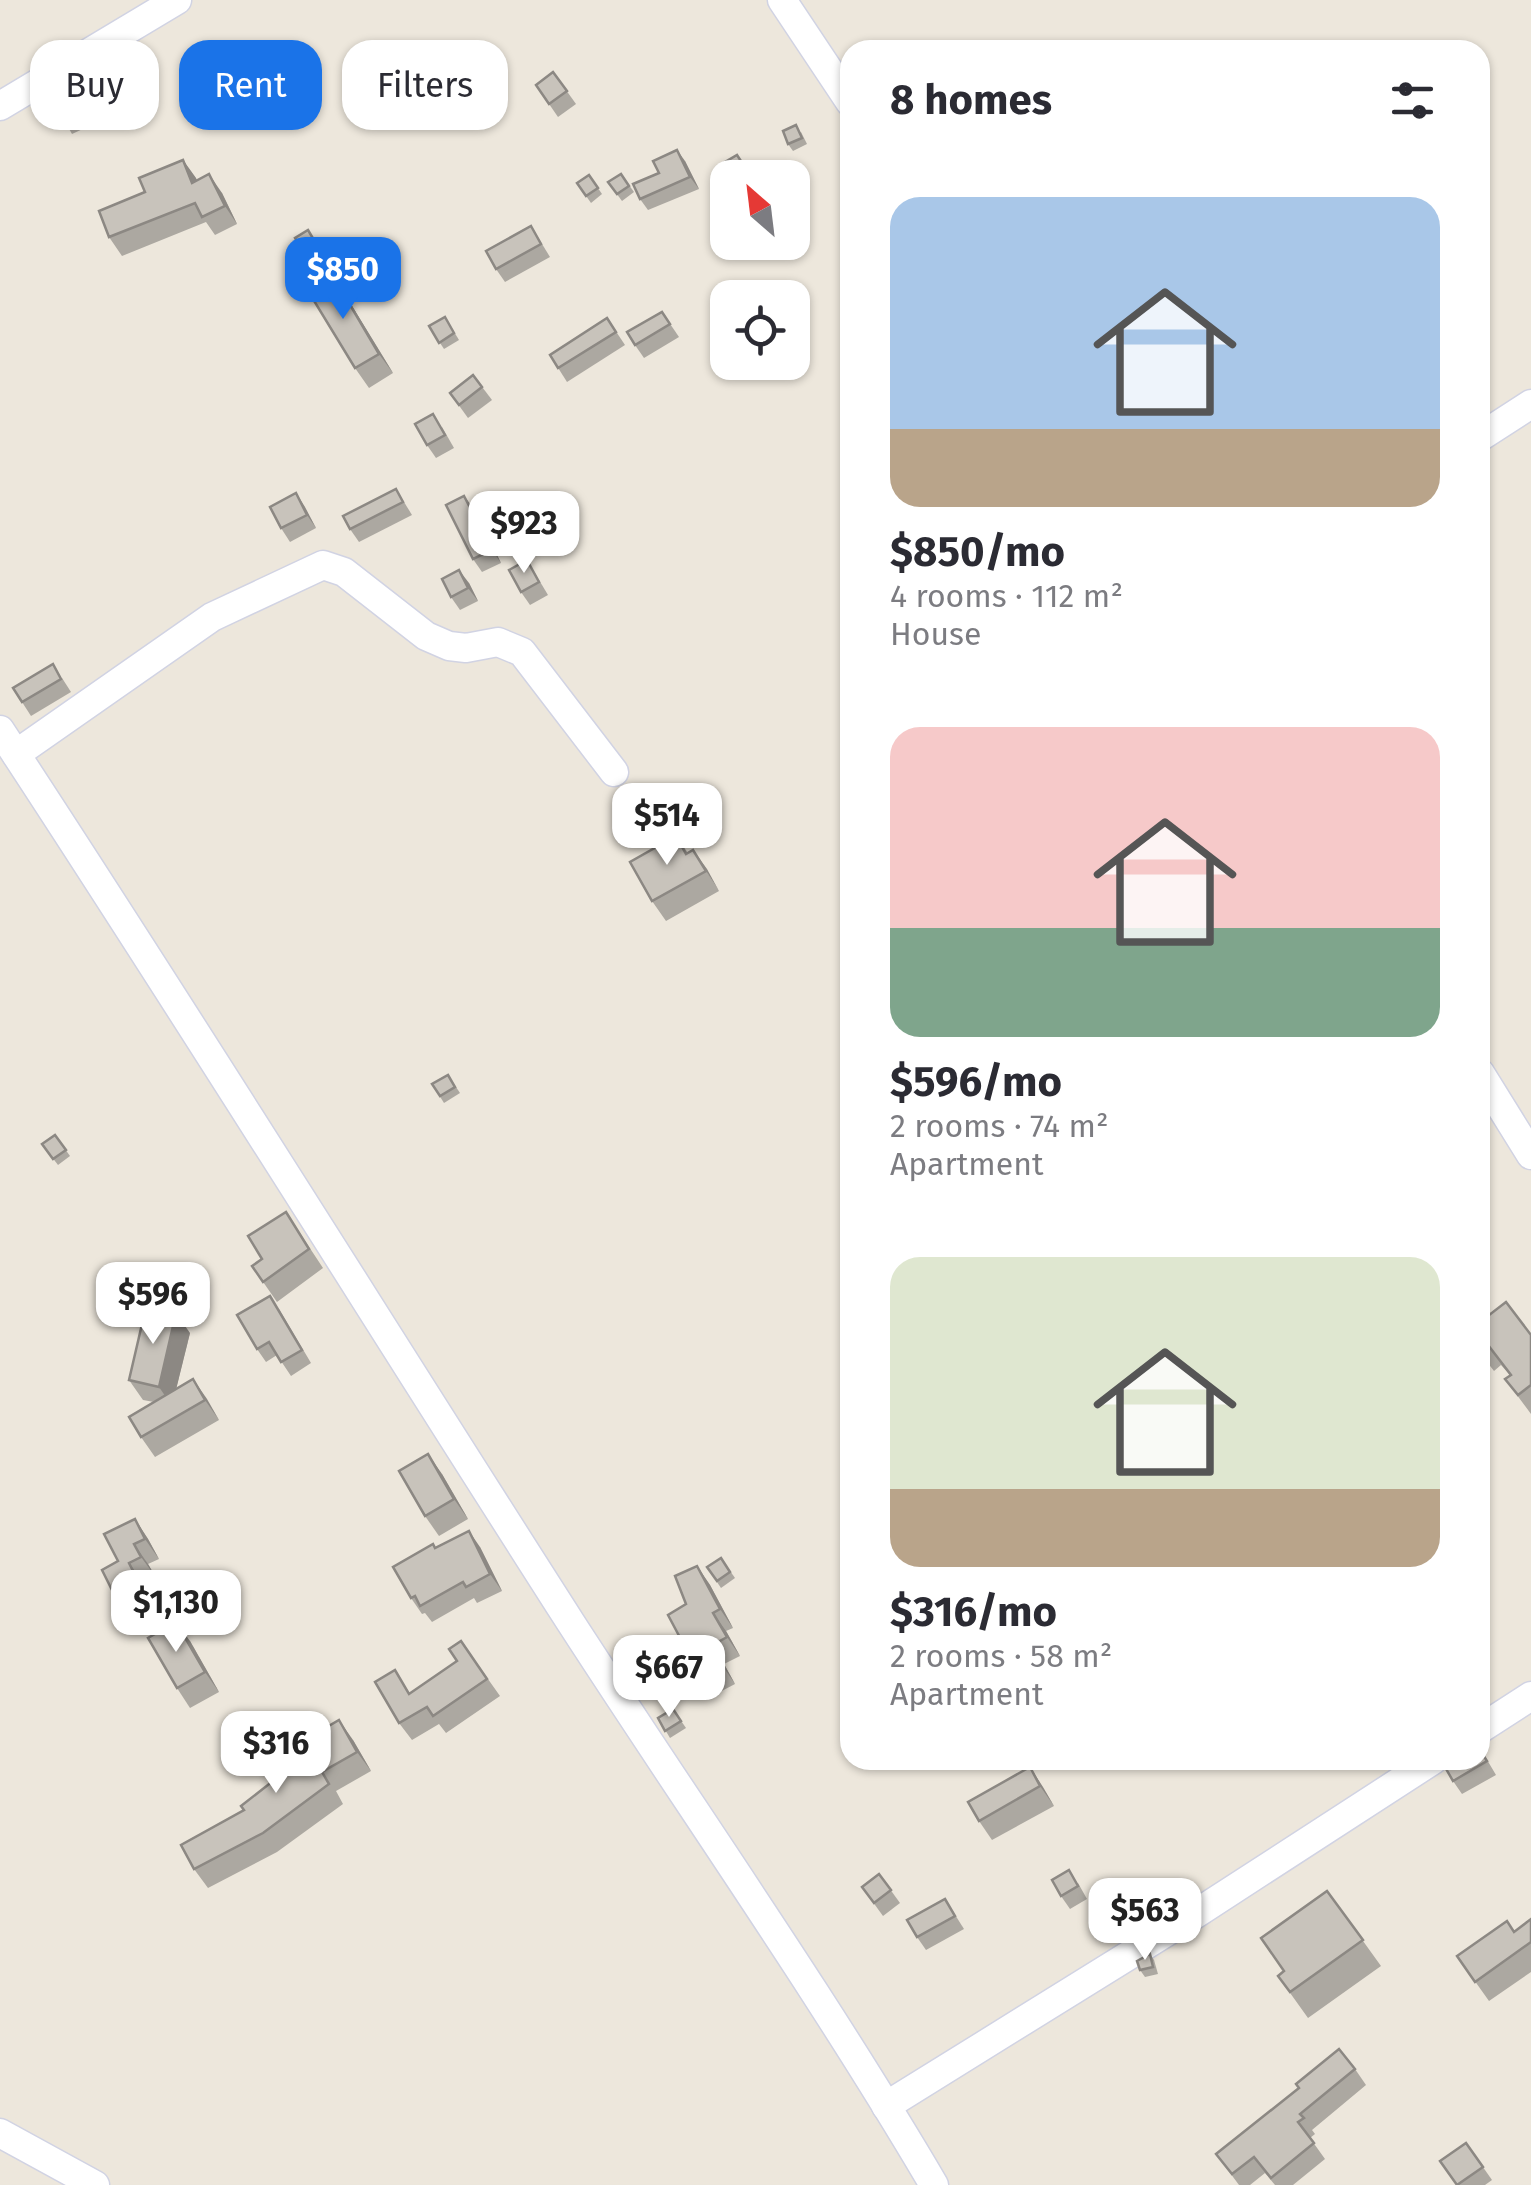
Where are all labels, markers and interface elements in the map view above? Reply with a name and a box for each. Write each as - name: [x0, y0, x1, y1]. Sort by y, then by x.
- chip: Buy: [30, 40, 159, 130]
- chip: Rent: [179, 40, 322, 130]
- chip: Filters: [342, 40, 508, 130]
- icon: filters: [1385, 73, 1440, 128]
- text: 8 homes: [890, 75, 1052, 125]
- north arrow: [710, 160, 810, 260]
- map controls: [710, 160, 810, 380]
- pin: $850: [284, 237, 402, 322]
- text: $850: [307, 250, 379, 288]
- icon: home: [1075, 262, 1255, 442]
- button: locate: [710, 280, 810, 380]
- pin: $923: [465, 491, 583, 576]
- text: $923: [490, 504, 558, 542]
- text: $850/mo: [890, 527, 1065, 577]
- text: 4 rooms · 112 m²: [890, 577, 1123, 615]
- text: House: [890, 615, 981, 653]
- pin: $514: [608, 783, 726, 868]
- icon: home: [1075, 792, 1255, 972]
- text: $514: [634, 796, 700, 834]
- text: $596/mo: [890, 1057, 1062, 1107]
- text: 2 rooms · 74 m²: [890, 1107, 1109, 1145]
- text: Apartment: [890, 1145, 1044, 1183]
- pin: $596: [94, 1262, 212, 1347]
- text: $596: [118, 1275, 188, 1313]
- icon: home: [1075, 1322, 1255, 1502]
- pin: $1,130: [95, 1570, 257, 1655]
- text: $1,130: [133, 1583, 219, 1621]
- text: $316/mo: [890, 1587, 1057, 1637]
- pin: $667: [610, 1635, 728, 1720]
- text: 2 rooms · 58 m²: [890, 1637, 1112, 1675]
- text: $667: [635, 1648, 703, 1686]
- text: Apartment: [890, 1675, 1044, 1713]
- pin: $316: [217, 1711, 335, 1796]
- text: $316: [243, 1724, 309, 1762]
- pin: $563: [1086, 1878, 1204, 1963]
- text: $563: [1110, 1891, 1180, 1929]

